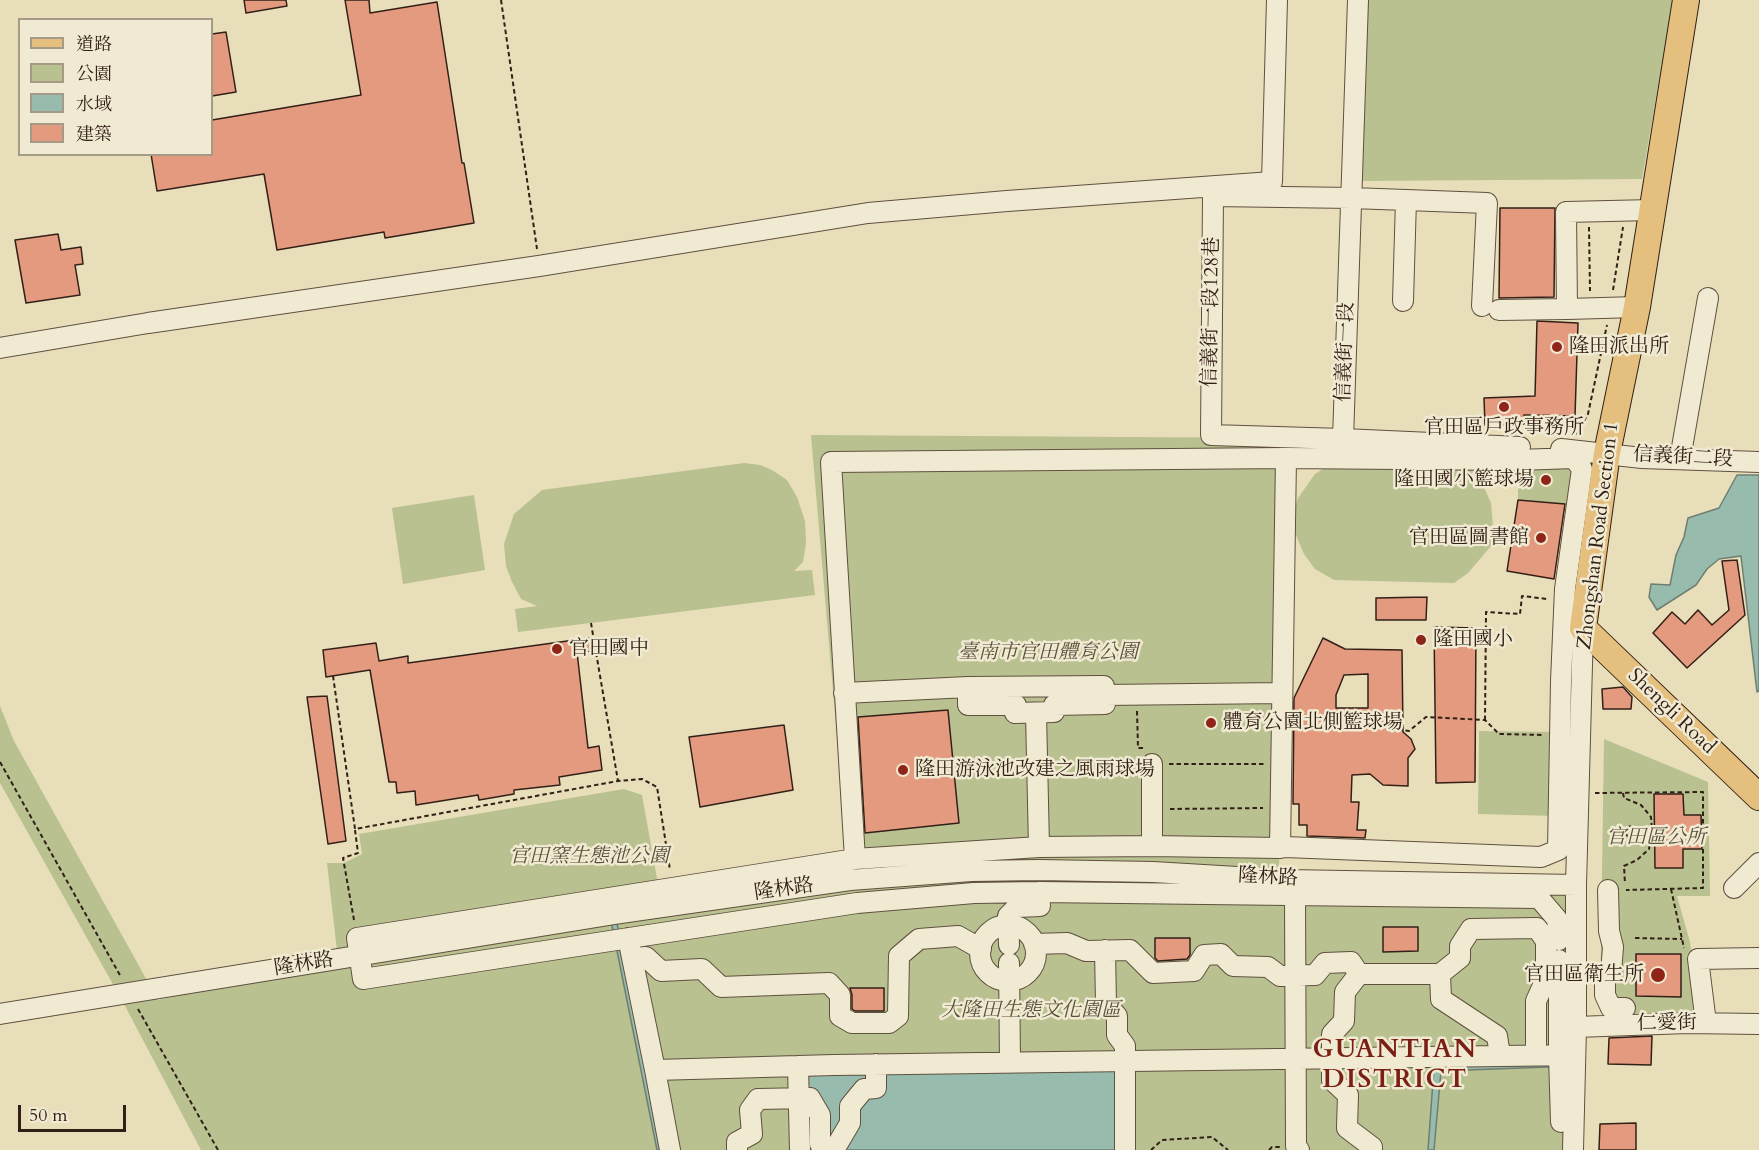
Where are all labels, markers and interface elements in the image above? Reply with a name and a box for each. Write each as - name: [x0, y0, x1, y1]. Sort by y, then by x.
- legend: [18, 18, 213, 156]
- text: 道路: [76, 32, 112, 57]
- text: 公園: [76, 62, 112, 87]
- text: 水域: [76, 92, 112, 117]
- text: 建築: [76, 122, 112, 147]
- street label: 信義街一段128巷: [1199, 236, 1225, 388]
- street label: 信義街一段: [1332, 302, 1360, 402]
- place label: 隆田派出所: [1569, 335, 1669, 359]
- marker: 隆田派出所: [1550, 340, 1564, 354]
- marker: 官田區戶政事務所: [1497, 400, 1511, 414]
- place label: 官田區戶政事務所: [1424, 416, 1584, 440]
- street label: Zhongshan Road Section 1: [1573, 421, 1625, 651]
- street label: 信義街二段: [1632, 443, 1734, 473]
- place label: 隆田國小籃球場: [1394, 468, 1534, 492]
- marker: 隆田國小籃球場: [1539, 473, 1553, 487]
- place label: 官田區圖書館: [1409, 526, 1529, 550]
- marker: 官田區圖書館: [1534, 531, 1548, 545]
- place label: 隆田國小: [1433, 628, 1513, 652]
- marker: 隆田國小: [1414, 633, 1428, 647]
- place label: 官田國中: [569, 637, 649, 661]
- park label: 臺南市官田體育公園: [958, 641, 1138, 665]
- marker: 官田國中: [550, 642, 564, 656]
- street label: Shengli Road: [1622, 664, 1720, 760]
- place label: 體育公園北側籃球場: [1223, 711, 1403, 735]
- marker: 體育公園北側籃球場: [1204, 716, 1218, 730]
- place label: 隆田游泳池改建之風雨球場: [915, 758, 1155, 782]
- marker: 隆田游泳池改建之風雨球場: [896, 763, 910, 777]
- park label: 官田區公所: [1606, 826, 1706, 850]
- park label: 官田窯生態池公園: [509, 845, 669, 869]
- street label: 隆林路: [1237, 864, 1299, 892]
- street label: 隆林路: [753, 874, 815, 906]
- street label: 隆林路: [272, 948, 336, 982]
- place label: 官田區衛生所: [1524, 963, 1644, 987]
- marker: 官田區衛生所: [1649, 966, 1667, 984]
- park label: 大隆田生態文化園區: [941, 999, 1121, 1023]
- street label: 仁愛街: [1637, 1011, 1697, 1037]
- district label: GUANTIAN DISTRICT: [1312, 1035, 1478, 1096]
- scale bar: [21, 1093, 129, 1131]
- text: 50 m: [29, 1103, 68, 1128]

